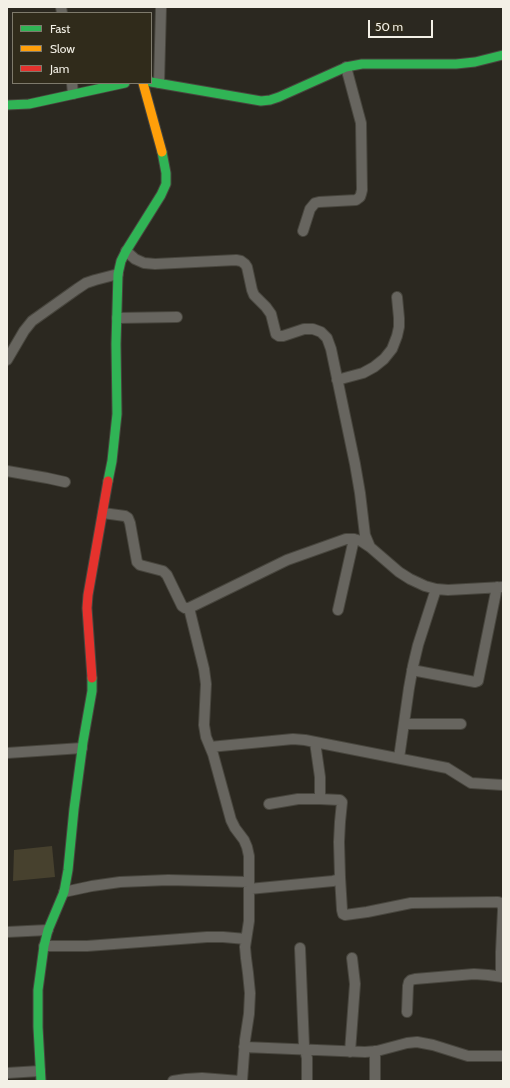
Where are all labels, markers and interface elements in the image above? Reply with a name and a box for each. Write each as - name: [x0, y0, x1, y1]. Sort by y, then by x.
- legend: [12, 12, 152, 84]
- scale bar: [370, 12, 435, 38]
- text: 50 m: [375, 19, 403, 34]
- text: Fast: [50, 21, 70, 36]
- text: Slow: [50, 41, 75, 56]
- text: Jam: [50, 61, 69, 76]

